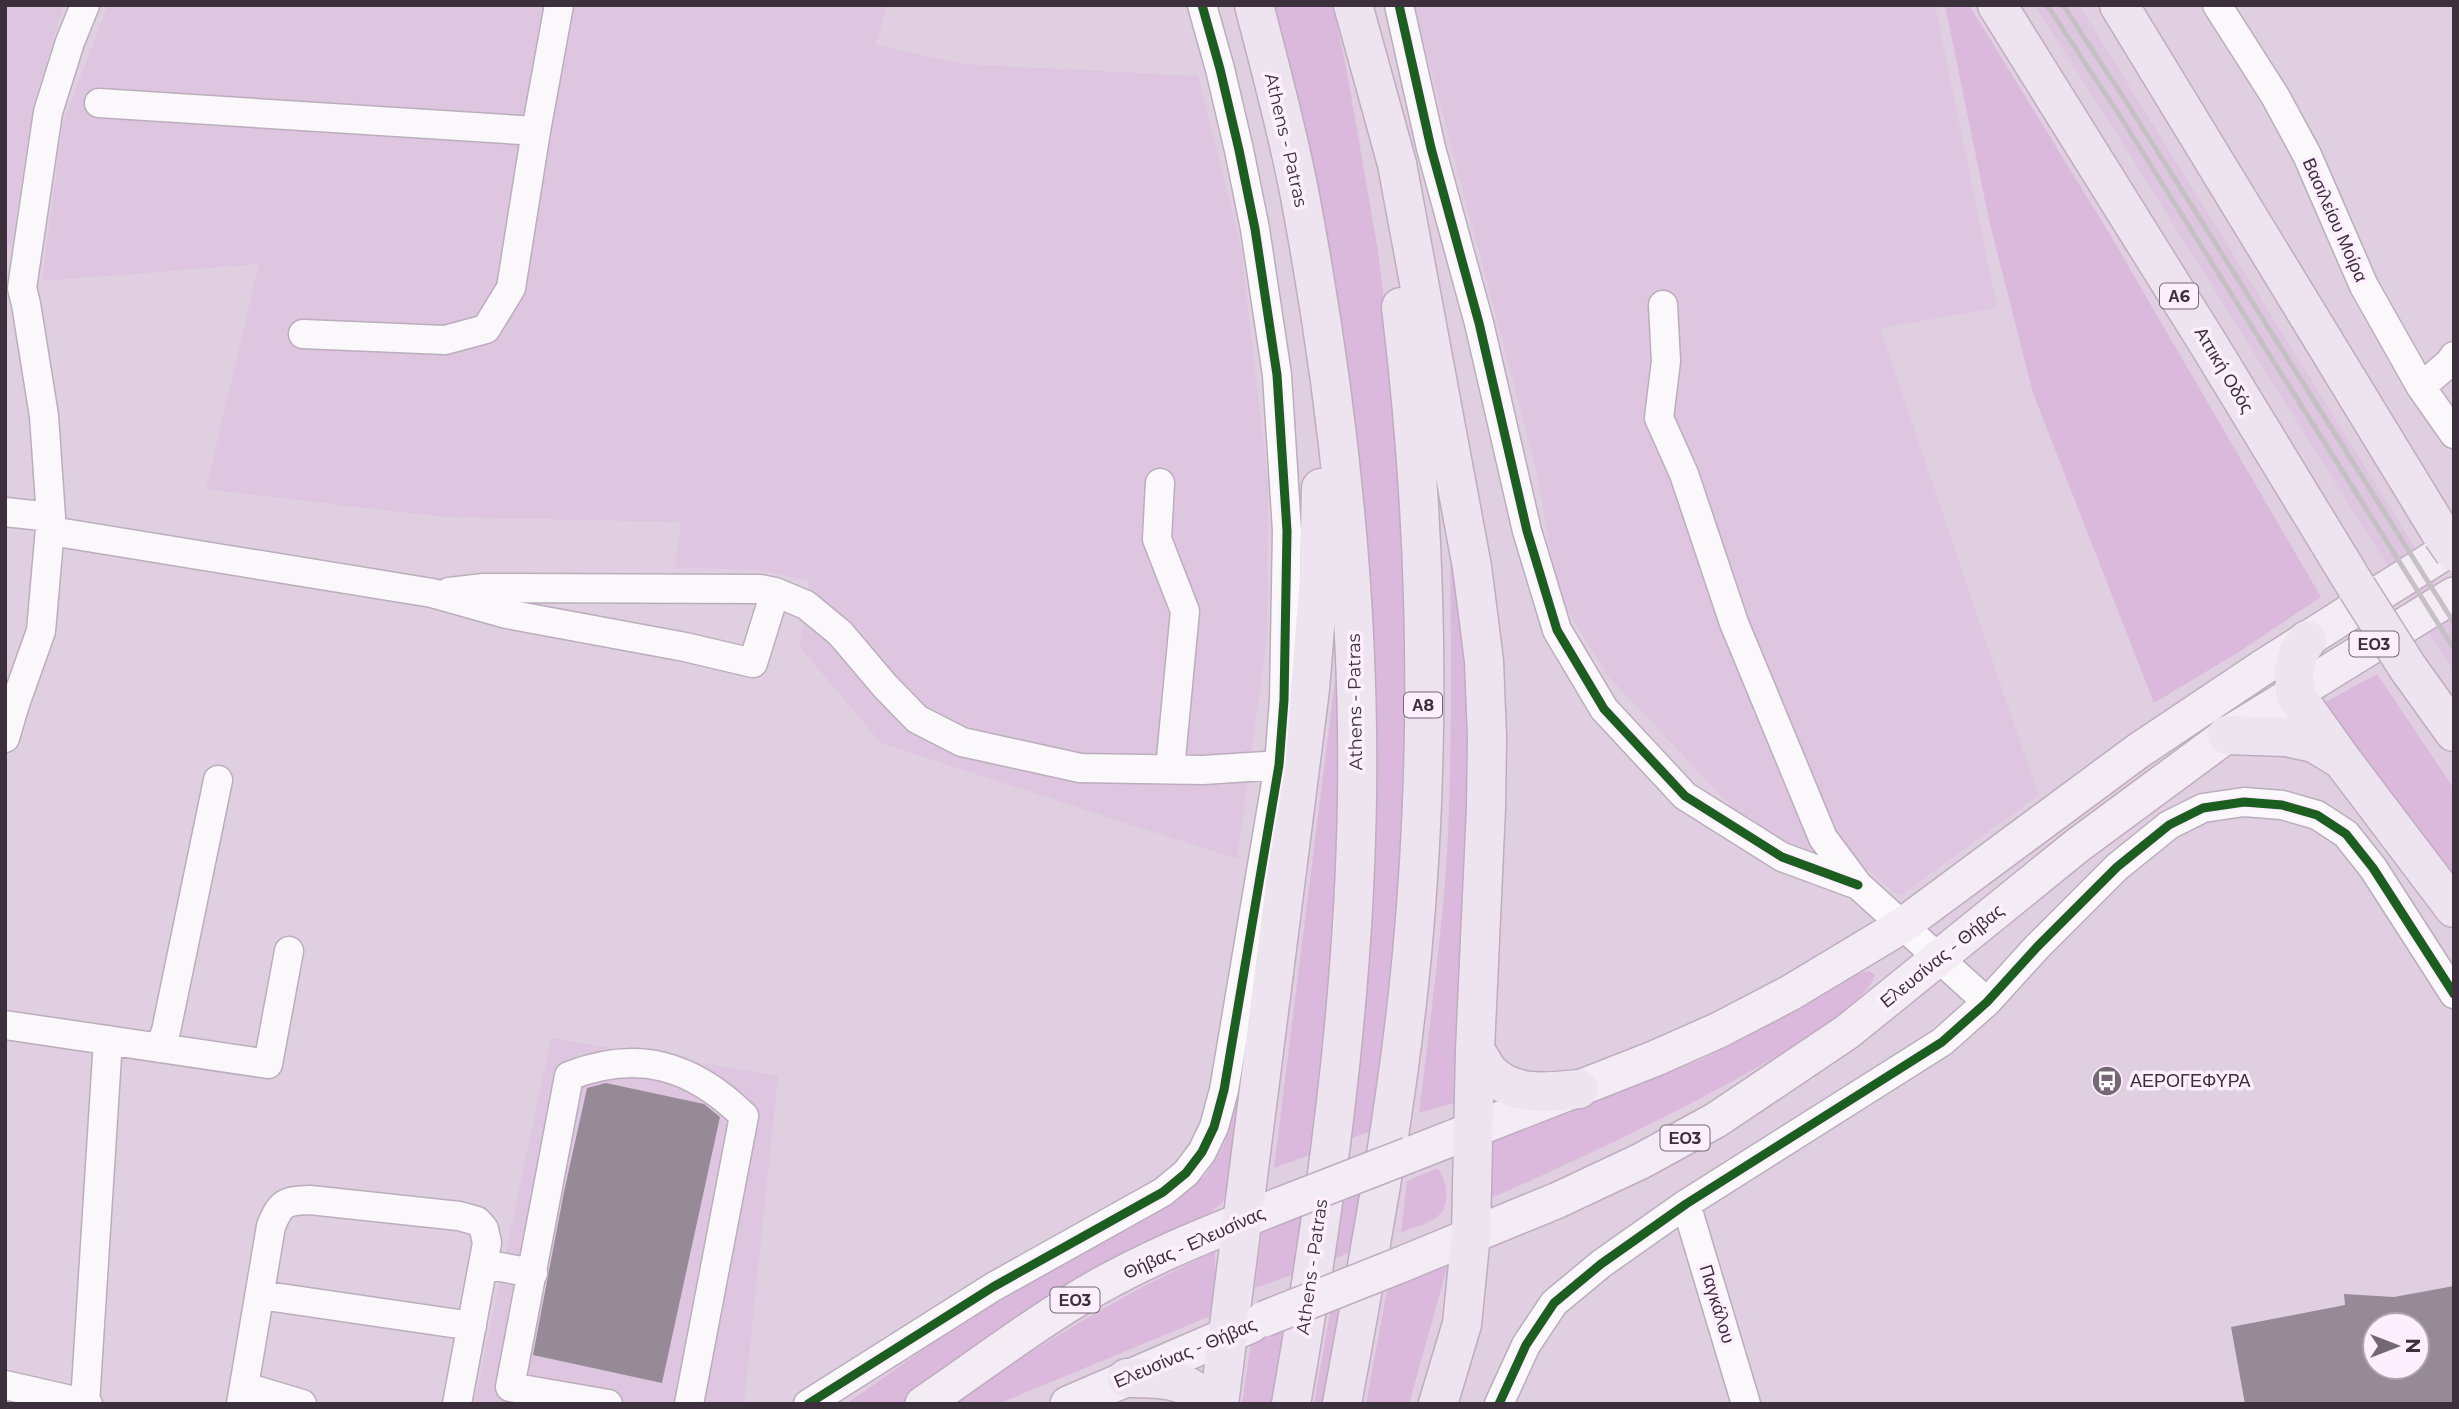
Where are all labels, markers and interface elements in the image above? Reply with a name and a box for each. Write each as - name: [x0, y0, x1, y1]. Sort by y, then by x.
- street label: Athens - Patras: [1260, 71, 1312, 209]
- street label: Βασιλείου Μοίρα: [2298, 155, 2372, 285]
- road number: Α6: [2160, 284, 2198, 308]
- street label: Αττική Οδός: [2190, 323, 2258, 417]
- road number: ΕΟ3: [2350, 632, 2398, 656]
- street label: Athens - Patras: [1343, 633, 1367, 771]
- road number: Α8: [1404, 692, 1442, 718]
- street label: Ελευσίνας - Θήβας: [1876, 899, 2008, 1013]
- bus stop icon: ΑΕΡΟΓΕΦΥΡΑ: [2090, 1064, 2124, 1098]
- place label: ΑΕΡΟΓΕΦΥΡΑ: [2130, 1070, 2250, 1092]
- road number: ΕΟ3: [1660, 1126, 1710, 1150]
- street label: Athens - Patras: [1292, 1197, 1332, 1336]
- street label: Θήβας - Ελευσίνας: [1120, 1202, 1268, 1284]
- street label: Παγκάλου: [1695, 1262, 1739, 1346]
- road number: ΕΟ3: [1050, 1288, 1100, 1312]
- north arrow: [2361, 1311, 2431, 1381]
- street label: Ελευσίνας - Θήβας: [1110, 1313, 1260, 1393]
- text: N: [2401, 1338, 2424, 1354]

